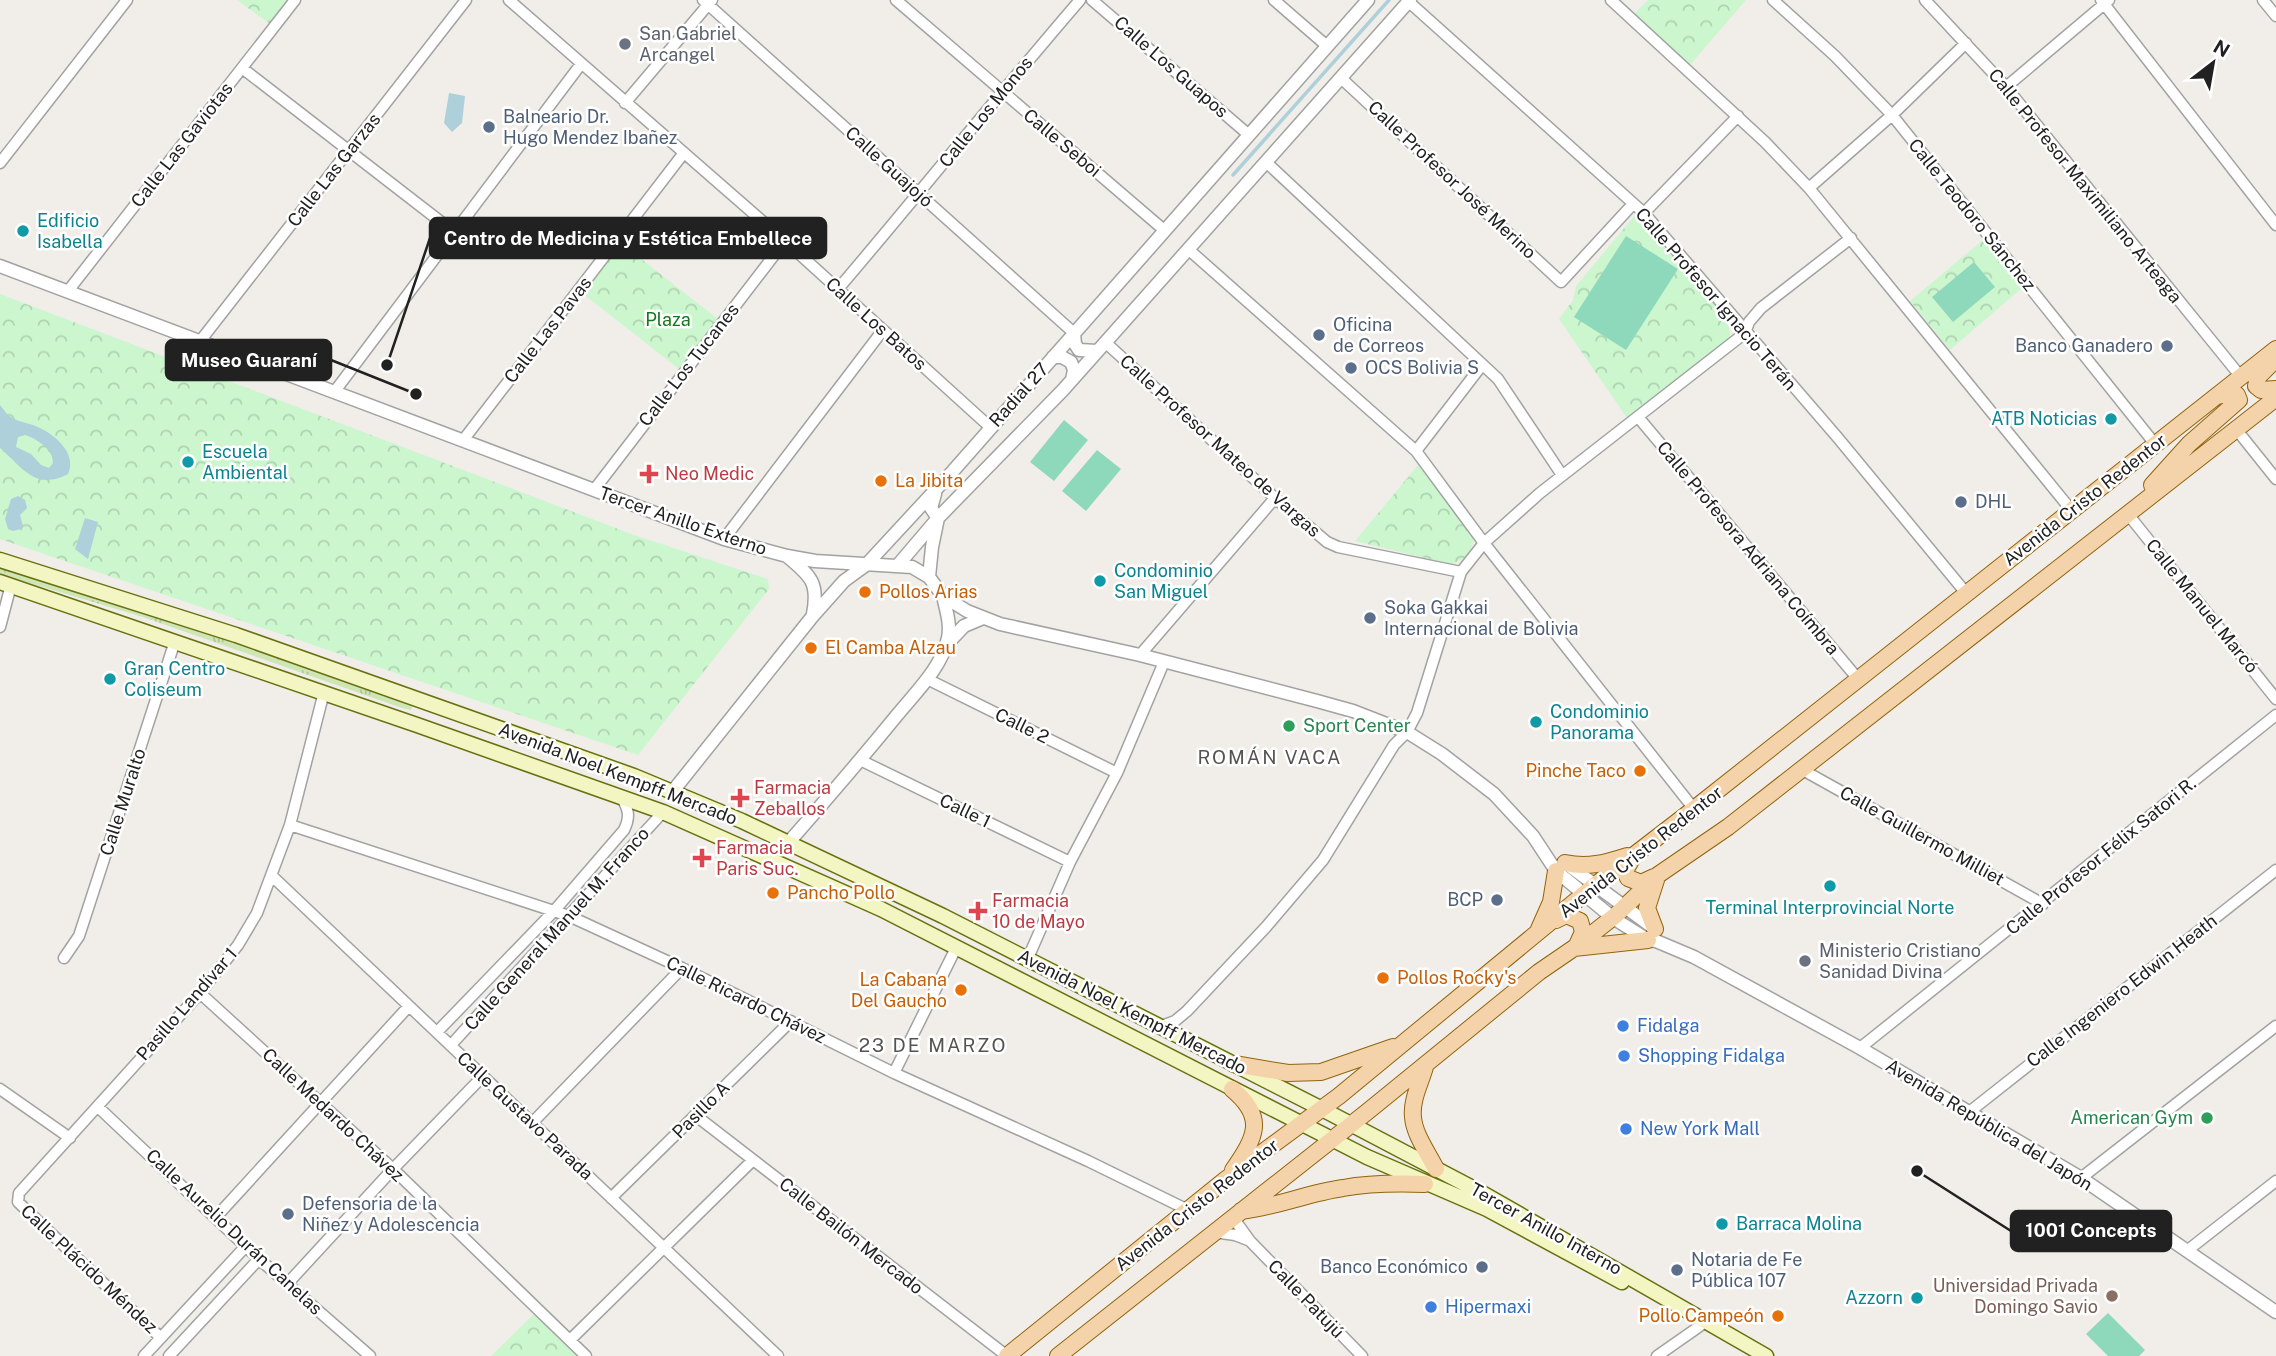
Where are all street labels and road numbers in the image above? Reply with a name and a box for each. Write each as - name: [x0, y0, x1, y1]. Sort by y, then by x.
- street label: Calle Los Guapos: [1110, 11, 1233, 122]
- street label: Calle Los Monos: [935, 52, 1037, 171]
- street label: Calle Profesor Maximiliano Arteaga: [1984, 64, 2186, 307]
- street label: Calle Las Gaviotas: [126, 78, 237, 211]
- street label: Calle Profesor José Merino: [1364, 96, 1541, 263]
- street label: Calle Seboi: [1019, 104, 1105, 181]
- street label: Calle Las Garzas: [283, 109, 384, 231]
- street label: Calle Guajojó: [841, 122, 937, 211]
- street label: Calle Teodoro Sánchez: [1904, 134, 2040, 295]
- street label: Calle Profesor Ignacio Terán: [1631, 203, 1801, 394]
- street label: Calle Las Pavas: [500, 272, 596, 387]
- street label: Calle Los Batos: [822, 273, 931, 374]
- street label: Calle Los Tucanes: [634, 299, 743, 430]
- street label: Calle Profesor Mateo de Vargas: [1116, 350, 1325, 541]
- street label: Radial 27: [985, 358, 1053, 431]
- street label: Avenida Cristo Redentor: [1999, 429, 2171, 570]
- street label: Calle Profesora Adriana Coímbra: [1653, 437, 1844, 659]
- street label: Tercer Anillo Externo: [597, 482, 770, 559]
- street label: Calle Manuel Marcó: [2142, 535, 2263, 677]
- street label: Calle 2: [992, 703, 1053, 748]
- street label: Avenida Noel Kempff Mercado: [496, 718, 740, 829]
- street label: Calle Muralto: [95, 745, 150, 858]
- street label: Calle Profesor Félix Satori R.: [2001, 772, 2200, 939]
- street label: Avenida Cristo Redentor: [1555, 781, 1727, 922]
- street label: Calle Guillermo Milliet: [1836, 782, 2008, 890]
- street label: Calle 1: [936, 789, 994, 832]
- street label: Calle General Manuel M. Franco: [460, 823, 653, 1035]
- street label: Calle Ingeniero Edwin Heath: [2022, 910, 2221, 1071]
- street label: Pasillo Landívar 1: [132, 943, 241, 1064]
- street label: Avenida Noel Kempff Mercado: [1014, 945, 1250, 1079]
- street label: Calle Ricardo Chávez: [663, 952, 829, 1047]
- street label: Calle Medardo Chávez: [258, 1044, 408, 1186]
- street label: Calle Gustavo Parada: [453, 1047, 598, 1184]
- street label: Avenida República del Japón: [1882, 1054, 2096, 1195]
- street label: Pasillo A: [668, 1077, 734, 1143]
- street label: Avenida Cristo Redentor: [1111, 1134, 1283, 1275]
- street label: Calle Aurelio Durán Canelas: [142, 1144, 327, 1319]
- street label: Calle Bailón Mercado: [775, 1173, 927, 1298]
- street label: Tercer Anillo Interno: [1467, 1178, 1626, 1279]
- street label: Calle Plácido Méndez: [17, 1200, 162, 1337]
- street label: Calle Patujú: [1264, 1255, 1349, 1342]

